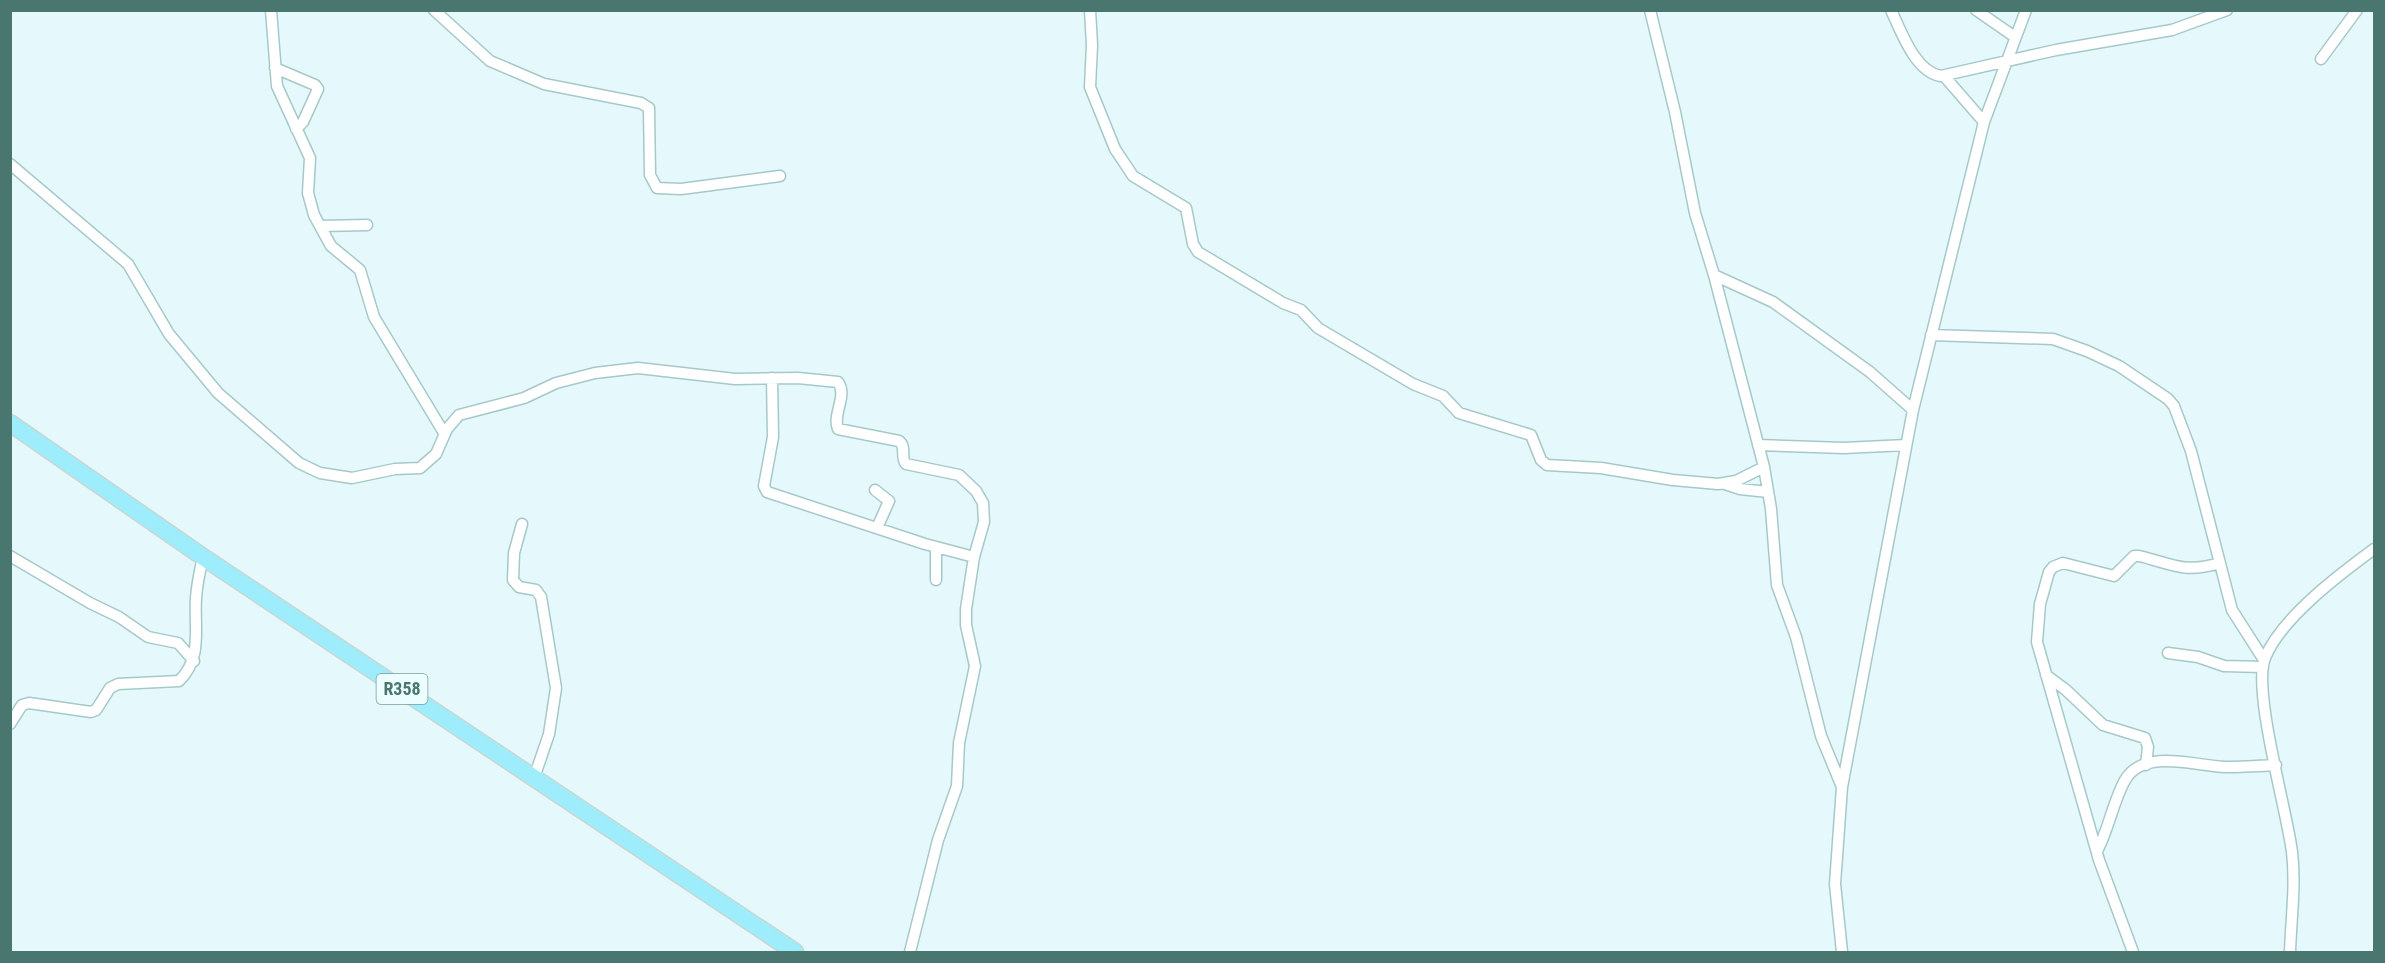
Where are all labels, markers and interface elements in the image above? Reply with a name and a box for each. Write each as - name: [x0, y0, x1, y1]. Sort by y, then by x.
- road number: R358: [376, 674, 428, 704]

